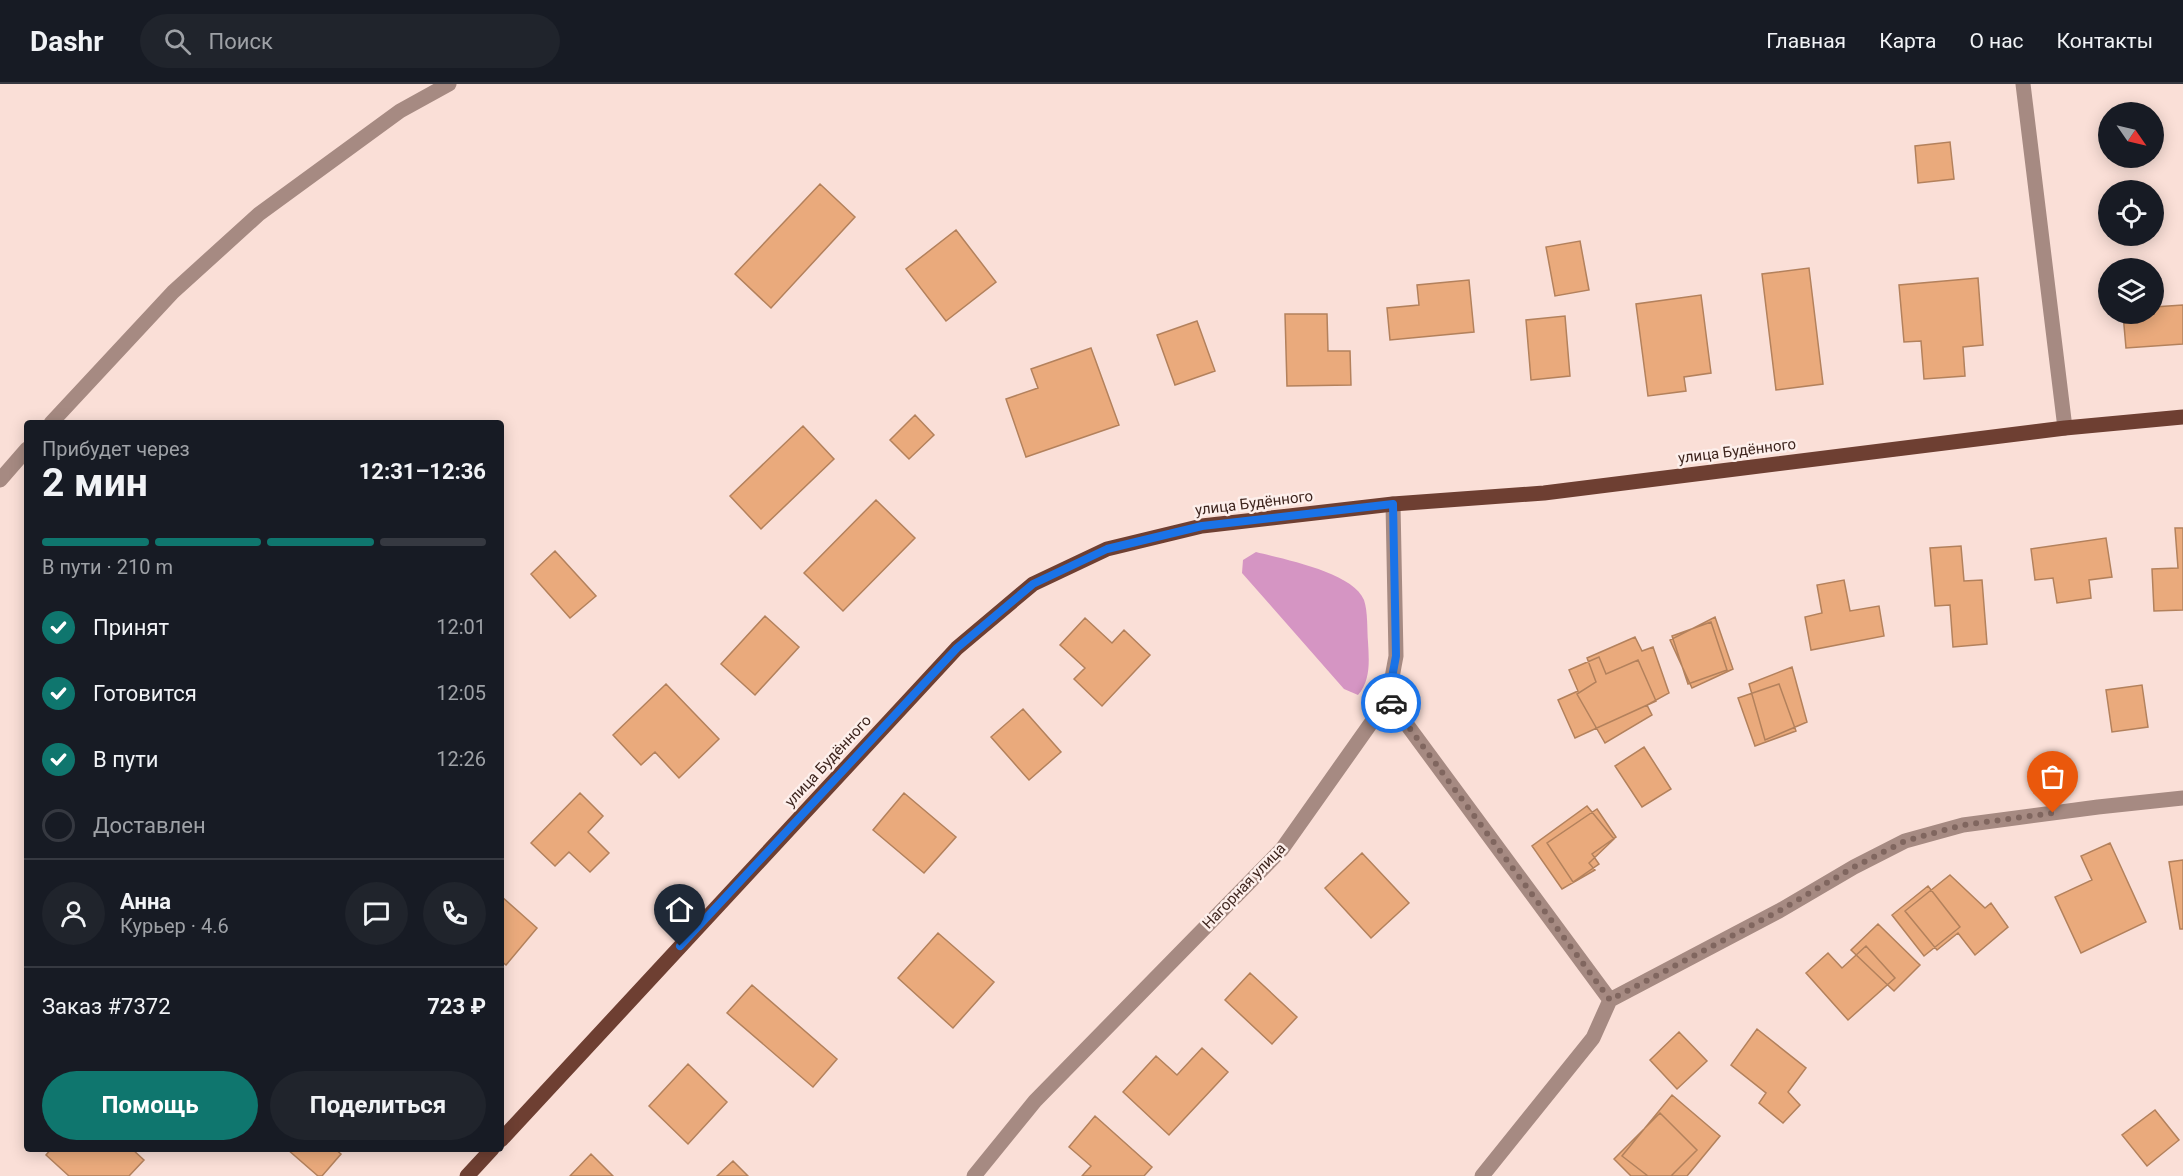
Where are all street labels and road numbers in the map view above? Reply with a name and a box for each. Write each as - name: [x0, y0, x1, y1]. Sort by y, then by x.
- street label: улица Будённого: [1677, 435, 1797, 467]
- street label: улица Будённого: [1194, 487, 1314, 519]
- street label: улица Будённого: [781, 711, 875, 811]
- street label: Нагорная улица: [1199, 839, 1289, 933]

